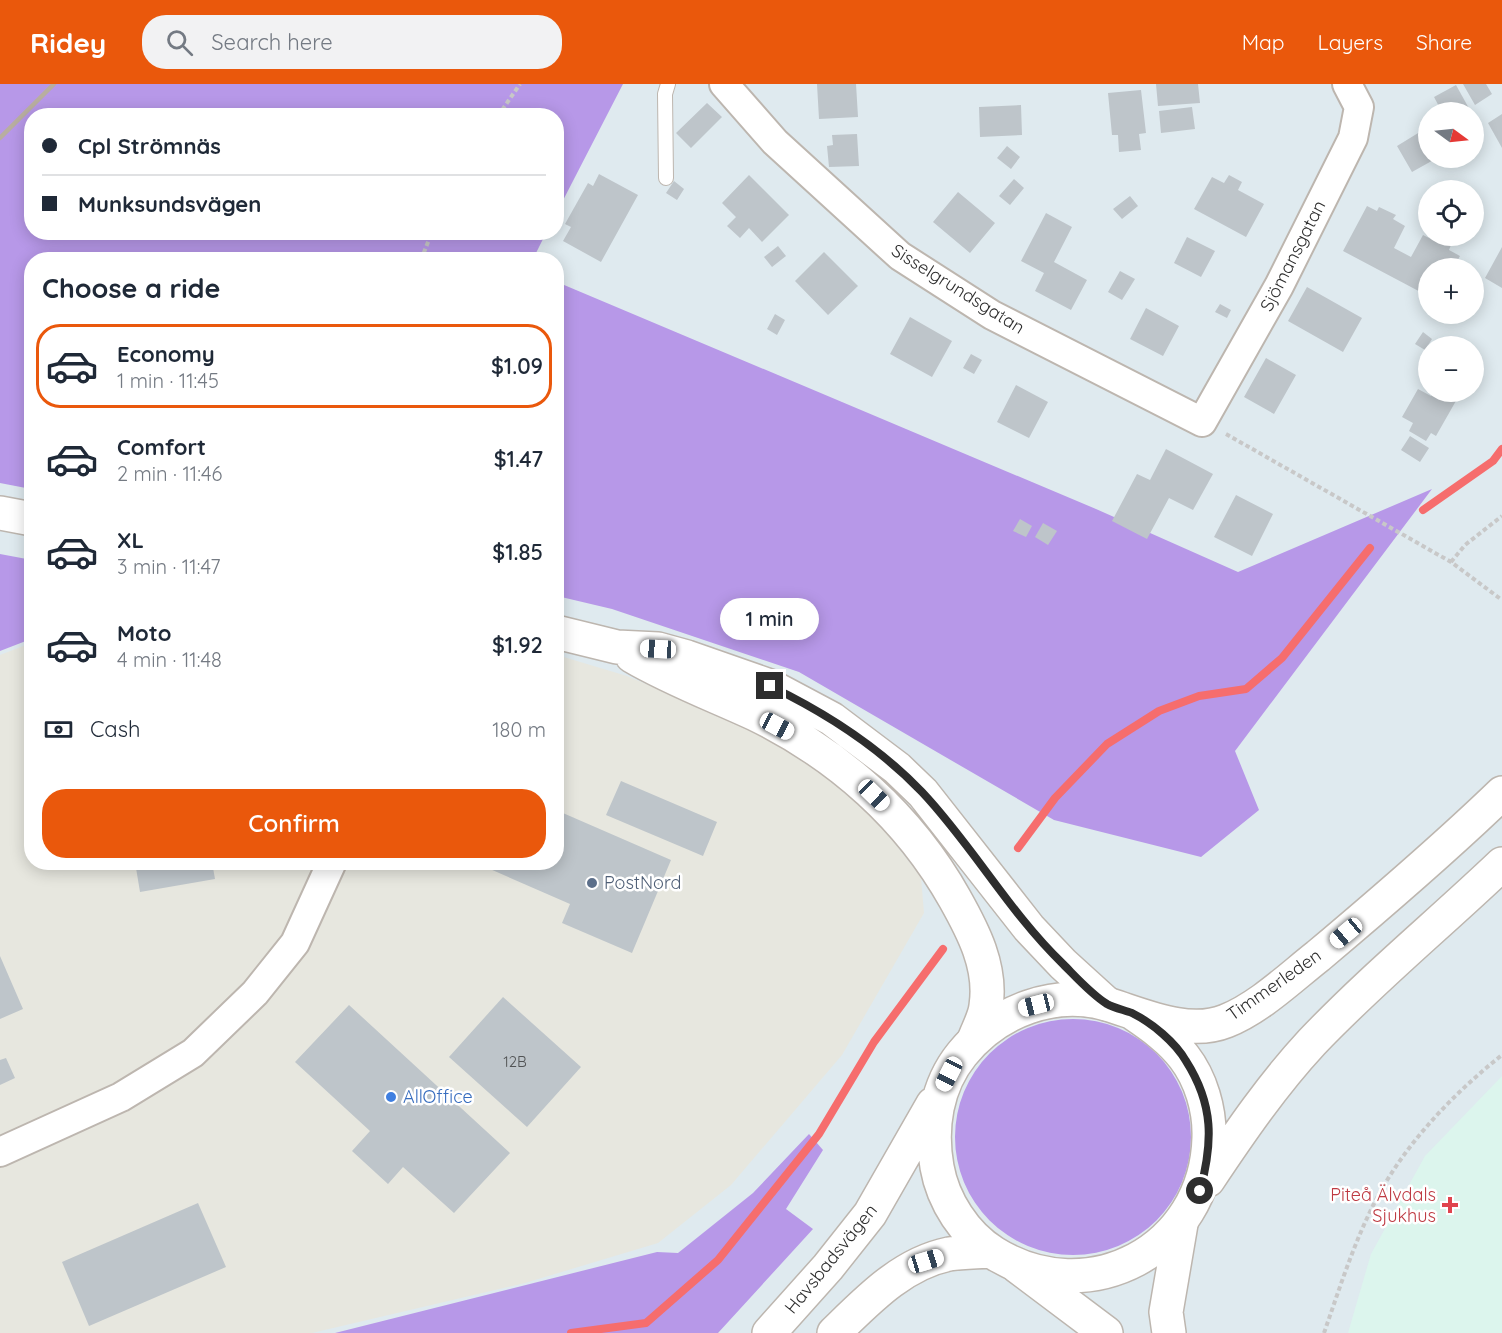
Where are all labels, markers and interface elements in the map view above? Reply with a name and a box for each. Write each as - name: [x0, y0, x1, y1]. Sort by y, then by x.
- search box: [142, 15, 562, 69]
- text: Ridey: [30, 25, 106, 60]
- icon: search: [163, 26, 196, 59]
- text: Search here: [211, 28, 333, 56]
- text: Map: [1242, 29, 1285, 55]
- text: Layers: [1318, 29, 1383, 55]
- text: Share: [1416, 29, 1472, 55]
- north arrow: [1418, 102, 1484, 168]
- map controls: [1418, 102, 1484, 402]
- text: Cpl Strömnäs: [78, 132, 221, 160]
- button: locate: [1418, 180, 1484, 246]
- text: Munksundsvägen: [78, 190, 261, 218]
- street label: Sjömansgatan: [1255, 196, 1330, 315]
- street label: Sisselgrundsgatan: [887, 238, 1029, 339]
- button: +: [1418, 258, 1484, 324]
- text: Choose a ride: [42, 271, 220, 305]
- button: −: [1418, 336, 1484, 402]
- icon: car: [45, 339, 99, 393]
- text: Economy: [117, 340, 215, 368]
- text: $1.09: [491, 352, 543, 380]
- text: 1 min · 11:45: [117, 368, 219, 393]
- icon: car: [45, 432, 99, 486]
- text: Comfort: [117, 433, 206, 461]
- text: $1.47: [494, 445, 543, 473]
- text: 2 min · 11:46: [117, 461, 222, 486]
- icon: car: [45, 525, 99, 579]
- text: XL: [117, 526, 144, 554]
- text: $1.85: [492, 538, 543, 566]
- text: 3 min · 11:47: [117, 554, 221, 579]
- callout: 1 min: [720, 599, 820, 641]
- text: 1 min: [746, 606, 793, 631]
- icon: car: [45, 618, 99, 672]
- text: Moto: [117, 619, 171, 647]
- text: $1.92: [492, 631, 543, 659]
- car: [640, 639, 676, 659]
- text: 4 min · 11:48: [117, 647, 222, 672]
- route end: [756, 672, 783, 699]
- car: [757, 710, 797, 742]
- icon: cash: [42, 713, 75, 746]
- text: Cash: [90, 715, 141, 743]
- text: 180 m: [492, 717, 546, 742]
- car: [855, 776, 893, 814]
- button: Confirm: [42, 789, 546, 858]
- place label: PostNord: [604, 871, 681, 894]
- marker: PostNord: [585, 876, 599, 890]
- car: [1326, 915, 1366, 951]
- street label: Timmerleden: [1222, 944, 1325, 1026]
- car: [1016, 992, 1056, 1018]
- house number: 12B: [503, 1052, 527, 1071]
- car: [933, 1054, 965, 1094]
- place label: AllOffice: [403, 1085, 473, 1108]
- marker: AllOffice: [384, 1090, 398, 1104]
- route start: [1186, 1177, 1213, 1204]
- place label: Piteå Älvdals Sjukhus: [1330, 1183, 1436, 1227]
- marker: Piteå Älvdals Sjukhus: [1441, 1196, 1459, 1214]
- street label: Havsbadsvägen: [779, 1199, 882, 1318]
- car: [906, 1247, 946, 1275]

